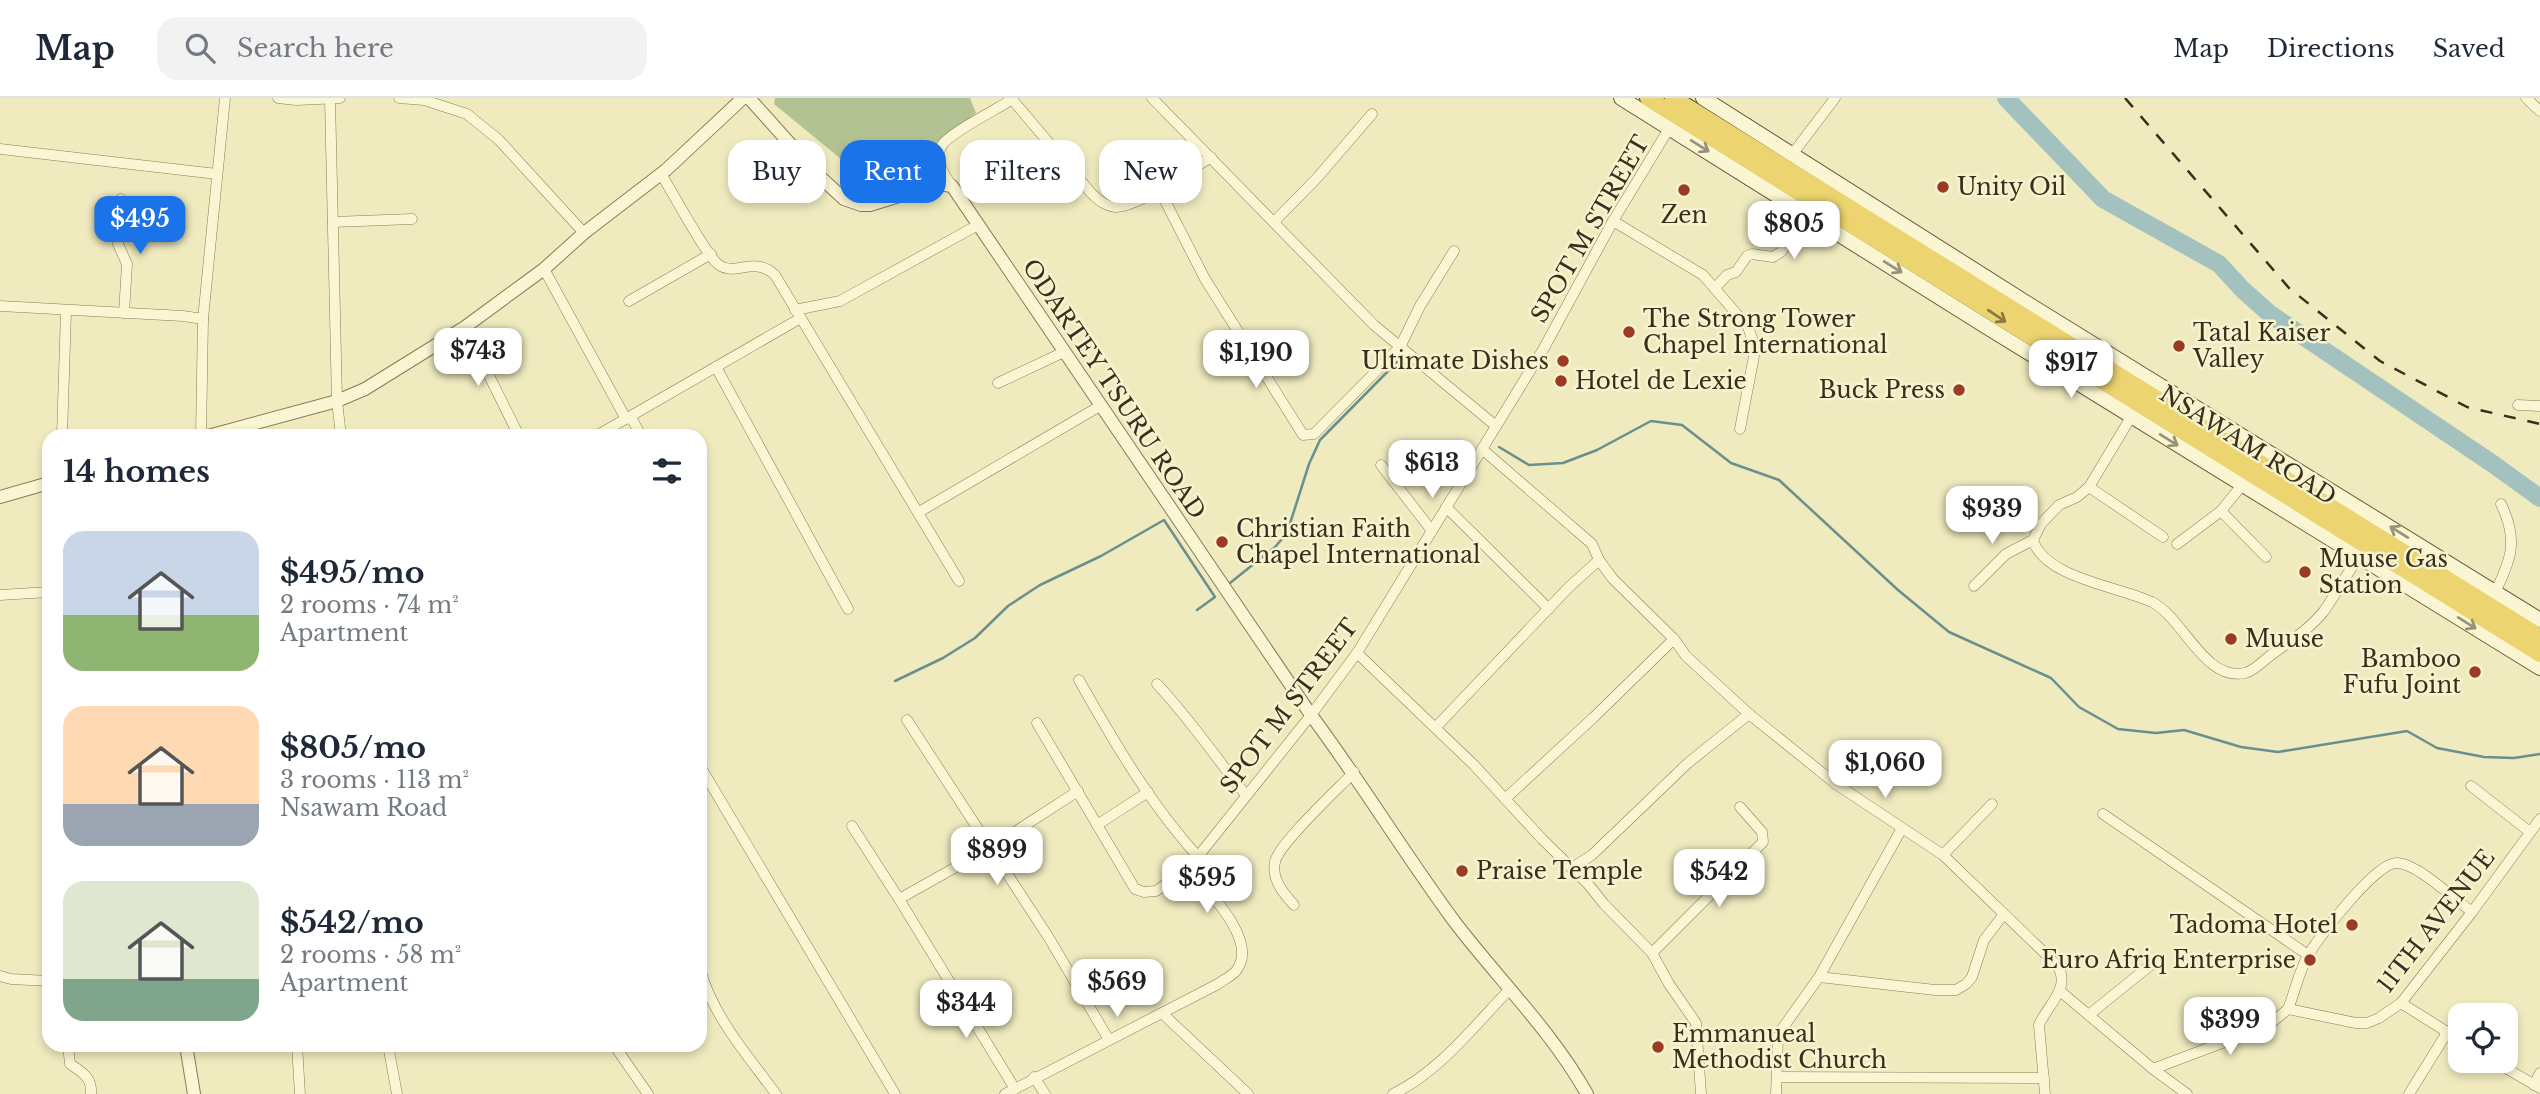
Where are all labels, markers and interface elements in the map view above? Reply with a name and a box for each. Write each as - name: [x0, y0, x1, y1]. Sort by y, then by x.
- search box: [157, 17, 647, 80]
- text: Map: [35, 28, 115, 69]
- icon: search: [181, 29, 219, 67]
- text: Search here: [237, 32, 394, 64]
- text: Map: [2173, 34, 2229, 63]
- text: Directions: [2267, 34, 2395, 63]
- text: Saved: [2433, 34, 2505, 63]
- street label: SPOT M STREET: [1525, 130, 1655, 328]
- chip: Buy: [728, 140, 826, 203]
- chip: Rent: [840, 140, 946, 203]
- chip: Filters: [960, 140, 1085, 203]
- chip: New: [1099, 140, 1202, 203]
- one-way arrow: [1690, 140, 1710, 154]
- place label: Unity Oil: [1957, 173, 2066, 201]
- marker: Unity Oil: [1935, 179, 1951, 195]
- marker: Zen: [1676, 182, 1692, 198]
- pin: $495: [99, 197, 181, 256]
- place label: Zen: [1661, 201, 1708, 229]
- pin: $805: [1753, 202, 1835, 261]
- text: $495: [110, 205, 170, 233]
- text: $805: [1764, 210, 1824, 238]
- street label: ODARTEY TSURU ROAD: [1016, 254, 1212, 524]
- one-way arrow: [1882, 261, 1902, 275]
- place label: The Strong Tower Chapel International: [1643, 305, 1887, 359]
- one-way arrow: [1986, 309, 2006, 323]
- place label: Tatal Kaiser Valley: [2192, 319, 2330, 373]
- marker: The Strong Tower Chapel International: [1621, 324, 1637, 340]
- pin: $743: [437, 328, 519, 388]
- pin: $1,190: [1199, 330, 1313, 390]
- text: $743: [450, 337, 506, 365]
- marker: Tatal Kaiser Valley: [2171, 338, 2187, 354]
- text: $1,190: [1219, 339, 1293, 367]
- pin: $917: [2030, 341, 2112, 400]
- place label: Ultimate Dishes: [1361, 347, 1549, 375]
- text: $917: [2045, 349, 2097, 377]
- marker: Ultimate Dishes: [1555, 353, 1571, 369]
- place label: Hotel de Lexie: [1575, 367, 1747, 395]
- marker: Hotel de Lexie: [1553, 373, 1569, 389]
- place label: Buck Press: [1819, 376, 1945, 404]
- street label: NSAWAM ROAD: [2155, 379, 2341, 511]
- marker: Buck Press: [1951, 382, 1967, 398]
- one-way arrow: [2158, 433, 2178, 447]
- pin: $613: [1391, 440, 1473, 500]
- text: $613: [1405, 449, 1460, 477]
- icon: filters: [648, 452, 686, 490]
- text: 14 homes: [63, 453, 210, 490]
- pin: $939: [1951, 486, 2033, 546]
- text: $939: [1962, 495, 2022, 523]
- place label: Christian Faith Chapel International: [1236, 515, 1480, 569]
- one-way arrow: [2389, 525, 2409, 539]
- marker: Christian Faith Chapel International: [1214, 534, 1230, 550]
- place label: Muuse Gas Station: [2319, 545, 2448, 599]
- text: $495/mo: [280, 554, 425, 591]
- icon: home: [119, 559, 203, 643]
- marker: Muuse Gas Station: [2297, 564, 2313, 580]
- text: 2 rooms · 74 m²: [280, 591, 459, 619]
- street label: SPOT M STREET: [1214, 613, 1364, 799]
- one-way arrow: [2456, 617, 2476, 631]
- text: Apartment: [280, 619, 408, 647]
- place label: Muuse: [2245, 625, 2324, 653]
- marker: Muuse: [2223, 631, 2239, 647]
- place label: Bamboo Fufu Joint: [2343, 645, 2461, 699]
- marker: Bamboo Fufu Joint: [2467, 664, 2483, 680]
- text: $805/mo: [280, 729, 426, 766]
- icon: home: [119, 734, 203, 818]
- pin: $1,060: [1828, 740, 1942, 800]
- text: $1,060: [1845, 749, 1925, 777]
- text: 3 rooms · 113 m²: [280, 766, 469, 794]
- text: Nsawam Road: [280, 794, 447, 822]
- pin: $899: [956, 828, 1038, 887]
- text: $899: [967, 836, 1027, 864]
- street label: 11TH AVENUE: [2371, 844, 2501, 998]
- pin: $542: [1678, 850, 1760, 909]
- pin: $595: [1166, 856, 1248, 915]
- place label: Praise Temple: [1476, 857, 1643, 885]
- text: $542: [1690, 858, 1748, 886]
- marker: Praise Temple: [1454, 863, 1470, 879]
- text: $595: [1178, 864, 1236, 892]
- text: $542/mo: [280, 904, 424, 941]
- icon: home: [119, 909, 203, 993]
- place label: Tadoma Hotel: [2170, 911, 2338, 939]
- marker: Tadoma Hotel: [2344, 917, 2360, 933]
- text: 2 rooms · 58 m²: [280, 941, 461, 969]
- place label: Euro Afriq Enterprise: [2041, 946, 2296, 974]
- marker: Euro Afriq Enterprise: [2302, 952, 2318, 968]
- pin: $569: [1076, 960, 1158, 1019]
- text: $569: [1087, 968, 1147, 996]
- text: Apartment: [280, 969, 408, 997]
- pin: $344: [925, 981, 1007, 1040]
- text: $344: [936, 989, 996, 1017]
- pin: $399: [2189, 998, 2271, 1057]
- map controls: [2448, 1003, 2518, 1073]
- button: locate: [2448, 1003, 2518, 1073]
- text: $399: [2200, 1006, 2260, 1034]
- place label: Emmanueal Methodist Church: [1672, 1020, 1887, 1074]
- marker: Emmanueal Methodist Church: [1650, 1039, 1666, 1055]

